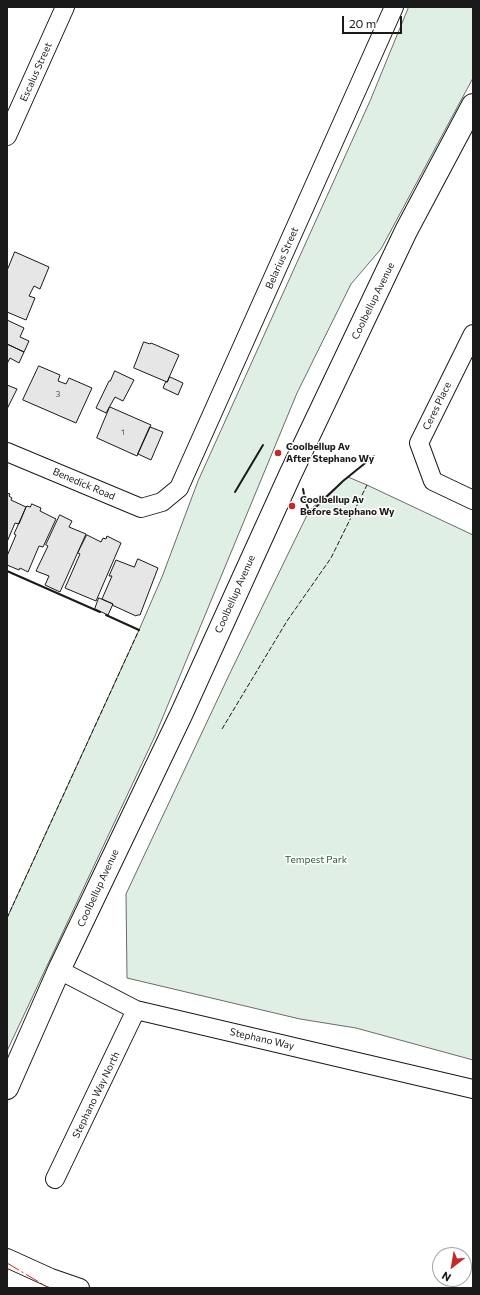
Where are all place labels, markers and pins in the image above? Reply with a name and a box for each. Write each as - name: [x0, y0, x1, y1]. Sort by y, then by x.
- place label: Coolbellup Av After Stephano Wy: [286, 441, 374, 464]
- marker: Coolbellup Av After Stephano Wy: [273, 448, 283, 458]
- place label: Coolbellup Av Before Stephano Wy: [300, 494, 395, 518]
- marker: Coolbellup Av Before Stephano Wy: [287, 501, 297, 511]

